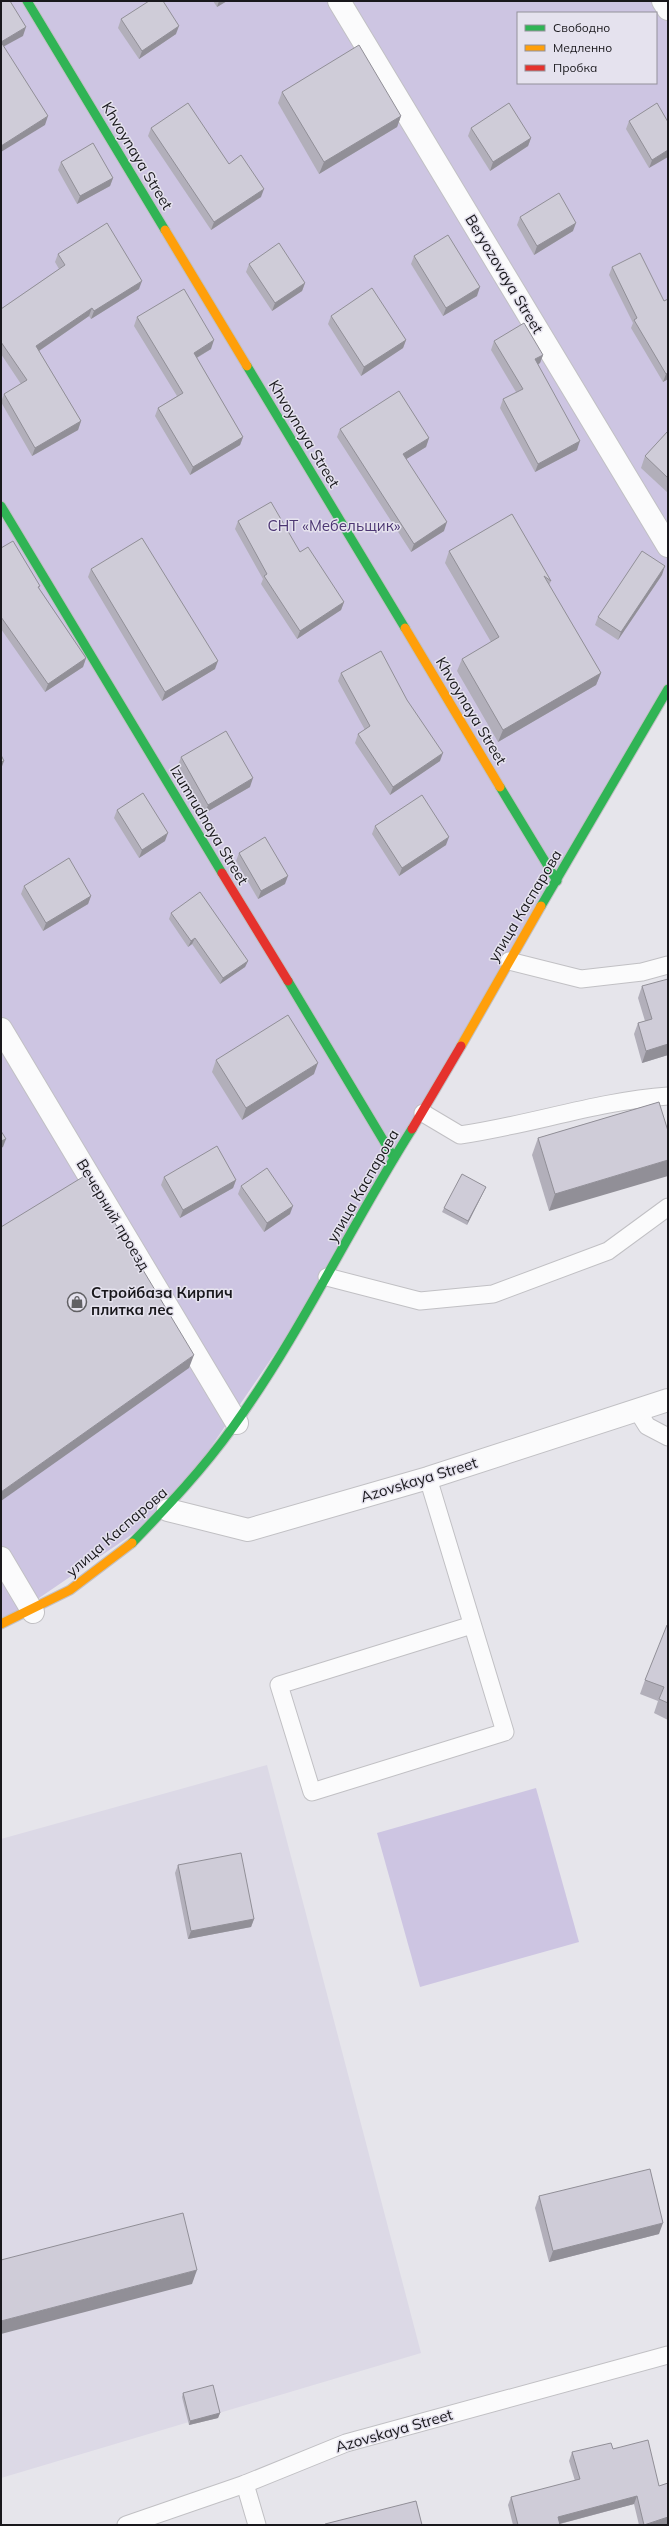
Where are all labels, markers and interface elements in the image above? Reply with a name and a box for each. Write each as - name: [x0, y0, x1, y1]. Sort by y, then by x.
- legend: [517, 12, 657, 84]
- text: Свободно: [553, 20, 610, 35]
- text: Медленно: [553, 40, 612, 55]
- text: Пробка: [553, 60, 597, 75]
- street label: Khvoynaya Street: [98, 98, 177, 213]
- street label: Beryozovaya Street: [461, 211, 547, 337]
- street label: Khvoynaya Street: [265, 376, 344, 491]
- park label: СНТ «Мебельщик»: [268, 516, 401, 535]
- street label: Khvoynaya Street: [432, 653, 511, 768]
- street label: Izumrudnaya Street: [166, 761, 253, 888]
- street label: улица Каспарова: [484, 846, 566, 965]
- street label: улица Каспарова: [322, 1126, 403, 1246]
- street label: Вечерний проезд: [73, 1155, 154, 1274]
- place label: Стройбаза Кирпич плитка лес: [91, 1283, 233, 1319]
- shop icon: Стройбаза Кирпич плитка лес: [66, 1291, 88, 1313]
- street label: Azovskaya Street: [358, 1453, 480, 1506]
- street label: улица Каспарова: [62, 1483, 171, 1581]
- street label: Azovskaya Street: [333, 2405, 455, 2456]

